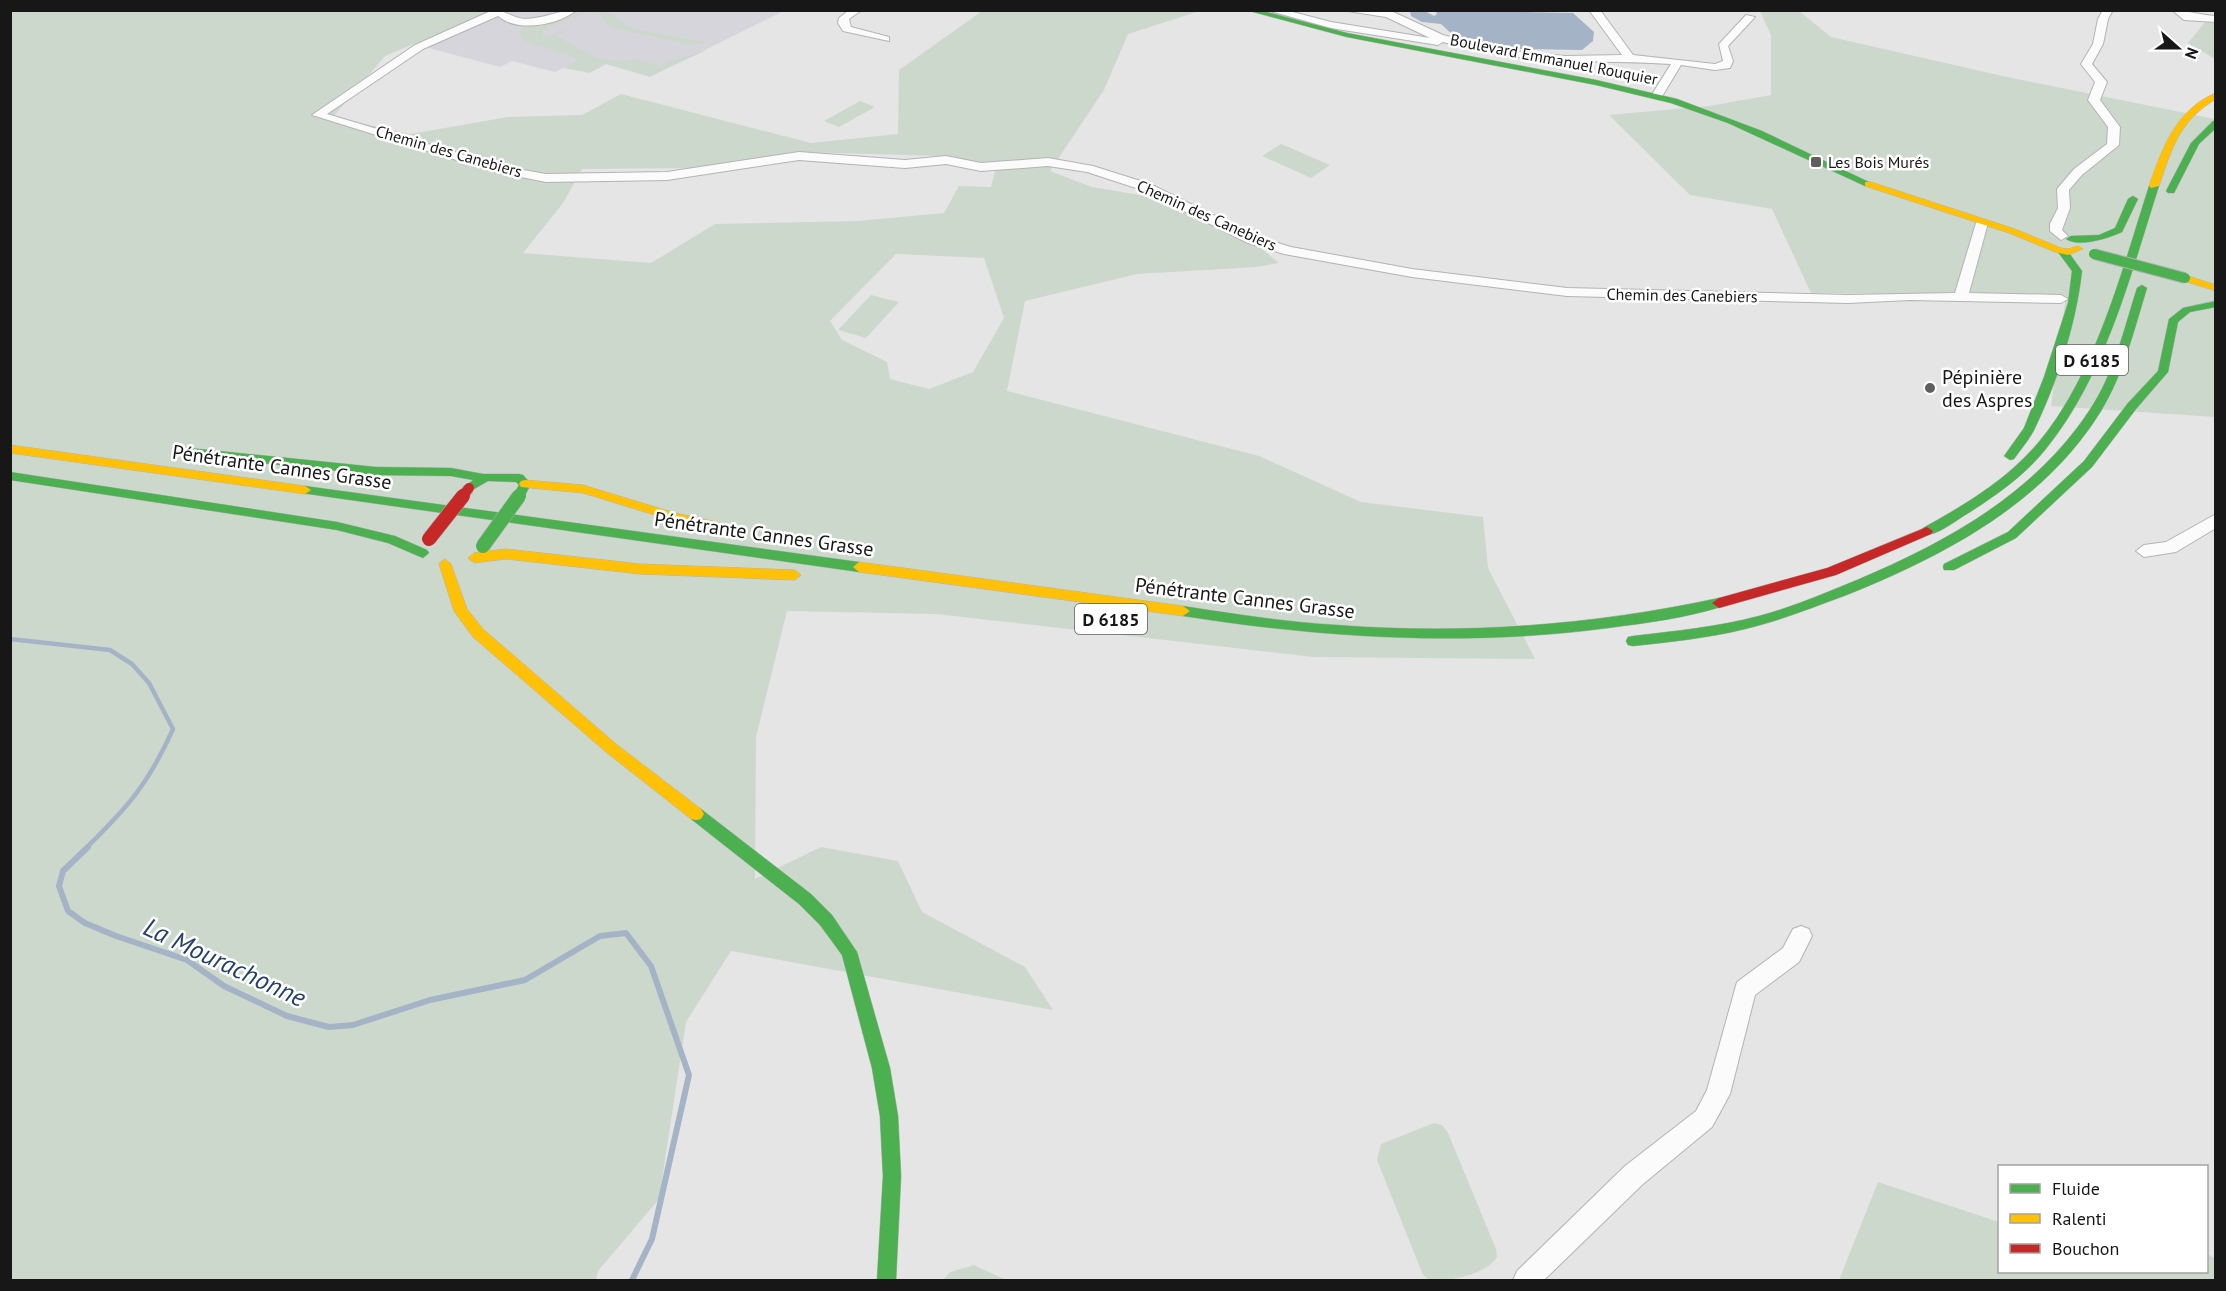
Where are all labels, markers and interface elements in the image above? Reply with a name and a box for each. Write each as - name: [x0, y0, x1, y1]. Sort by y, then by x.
- north arrow: [2148, 18, 2208, 78]
- street label: Boulevard Emmanuel Rouquier: [1449, 29, 1660, 89]
- text: N: [2181, 45, 2203, 62]
- street label: Chemin des Canebiers: [374, 121, 525, 181]
- place label: Les Bois Murés: [1828, 152, 1930, 172]
- marker: Les Bois Murés: [1809, 155, 1823, 169]
- street label: Chemin des Canebiers: [1134, 175, 1280, 255]
- street label: Chemin des Canebiers: [1606, 284, 1758, 306]
- road number: D 6185: [2056, 345, 2128, 375]
- place label: Pépinière des Aspres: [1942, 364, 2032, 413]
- marker: Pépinière des Aspres: [1923, 381, 1937, 395]
- street label: Pénétrante Cannes Grasse: [171, 439, 393, 495]
- street label: Pénétrante Cannes Grasse: [653, 506, 875, 562]
- street label: Pénétrante Cannes Grasse: [1134, 572, 1356, 624]
- road number: D 6185: [1075, 604, 1147, 634]
- water label: La Mourachonne: [139, 910, 311, 1014]
- legend: [1998, 1165, 2208, 1273]
- text: Fluide: [2052, 1177, 2100, 1200]
- text: Ralenti: [2052, 1207, 2107, 1230]
- text: Bouchon: [2052, 1237, 2119, 1260]

